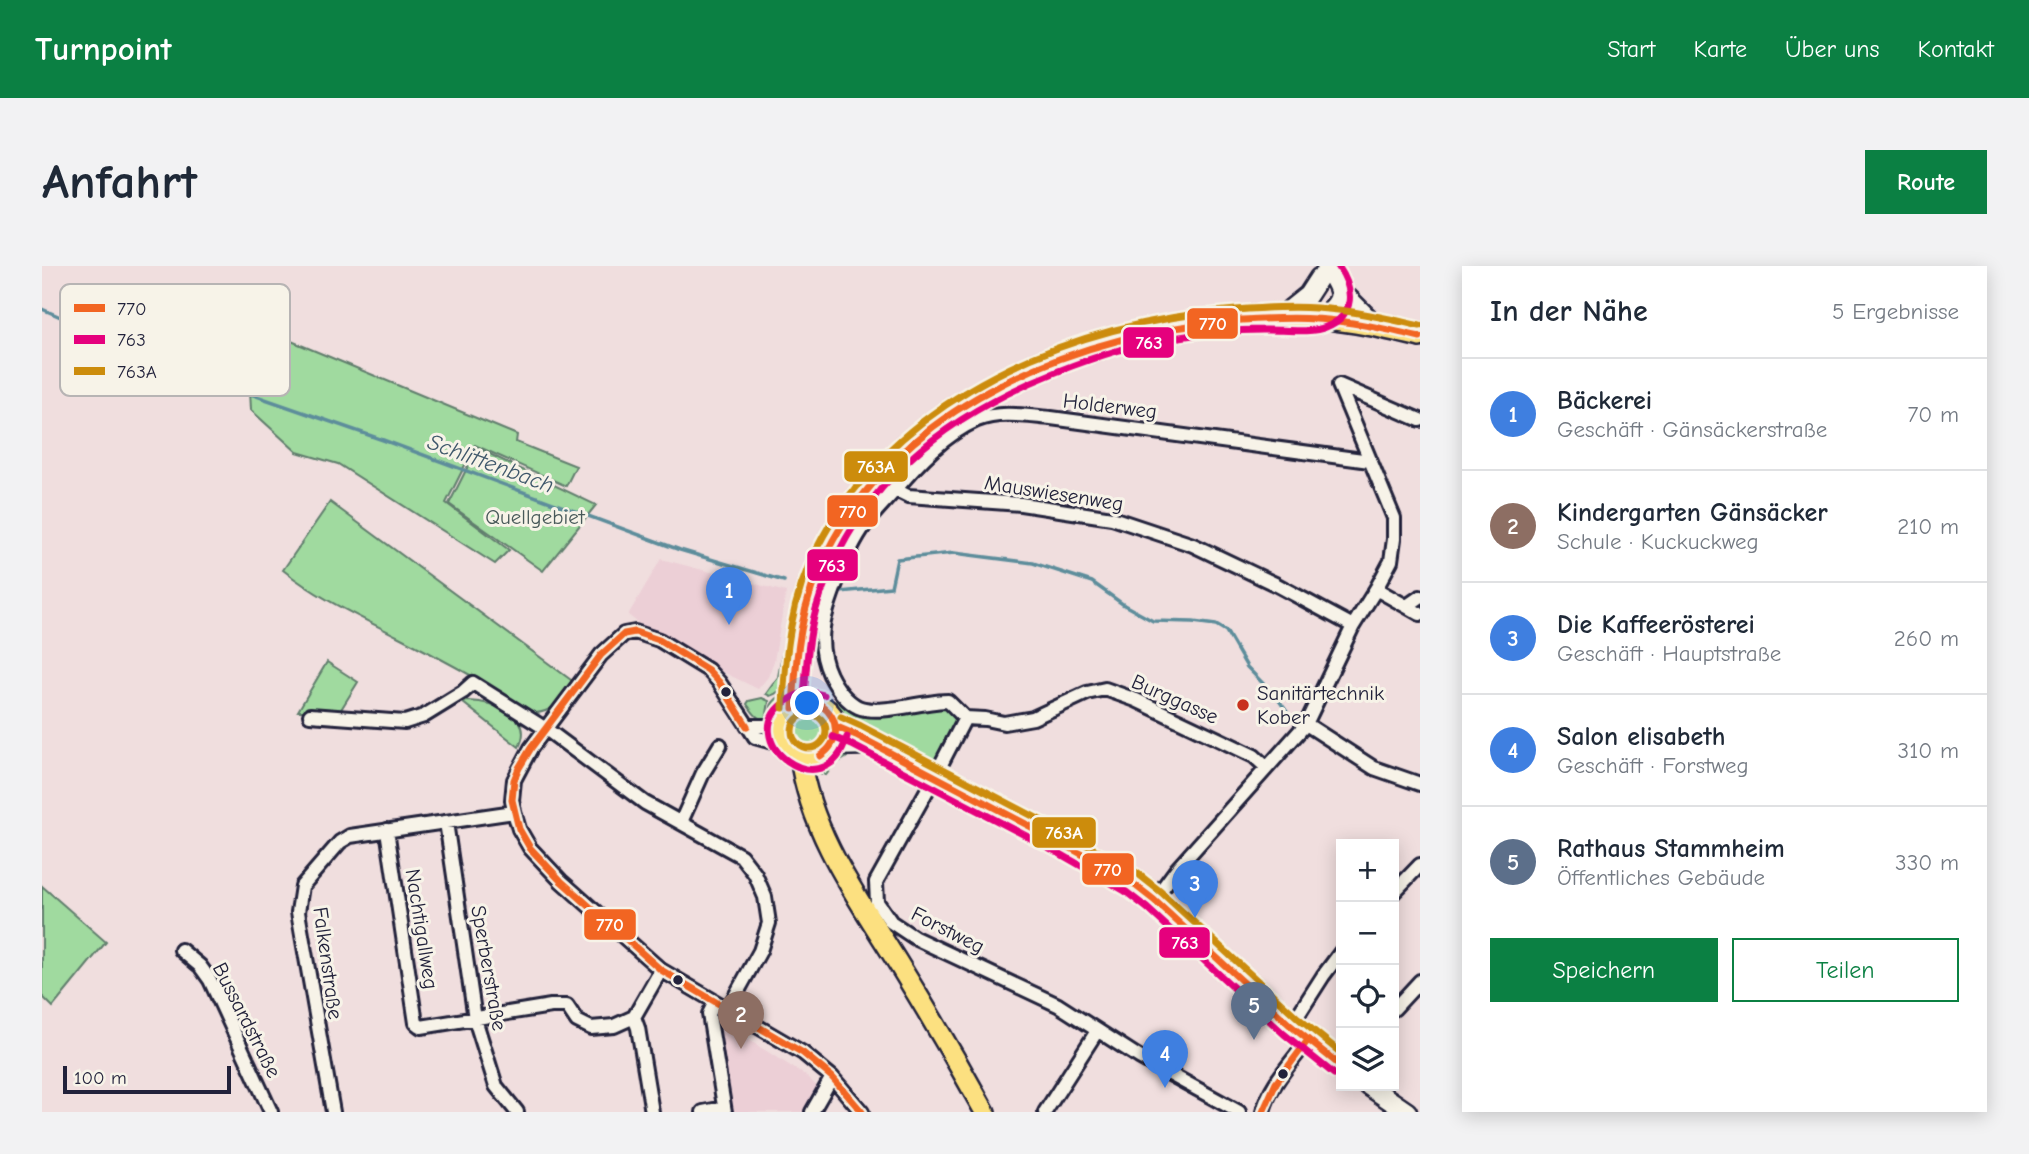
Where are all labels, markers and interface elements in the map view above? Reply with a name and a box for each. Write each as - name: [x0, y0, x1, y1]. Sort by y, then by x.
- text: Turnpoint: [35, 30, 172, 68]
- text: Start: [1607, 35, 1655, 63]
- text: Karte: [1693, 35, 1747, 63]
- text: Über uns: [1785, 35, 1880, 63]
- text: Kontakt: [1918, 35, 1994, 63]
- button: Route: [1865, 150, 1987, 214]
- text: Anfahrt: [42, 154, 197, 210]
- legend: [60, 284, 290, 396]
- text: In der Nähe: [1490, 294, 1648, 329]
- text: 770: [117, 298, 147, 320]
- text: 5 Ergebnisse: [1832, 298, 1959, 325]
- line badge: 770: [1186, 307, 1239, 340]
- text: 770: [1199, 313, 1227, 335]
- line badge: 763: [1122, 326, 1175, 359]
- text: 763: [117, 329, 146, 351]
- text: 763: [1135, 332, 1163, 354]
- text: 763A: [117, 361, 157, 383]
- text: Bäckerei: [1557, 386, 1652, 416]
- street label: Holderweg: [1062, 388, 1158, 424]
- text: 1: [1508, 401, 1518, 428]
- text: 70 m: [1907, 401, 1959, 428]
- text: Geschäft · Gänsäckerstraße: [1557, 416, 1827, 443]
- water label: Schlittenbach: [424, 428, 558, 499]
- line badge: 763A: [843, 450, 909, 483]
- text: 763A: [857, 456, 895, 478]
- street label: Mauswiesenweg: [983, 470, 1125, 516]
- line badge: 770: [826, 494, 879, 528]
- text: Kindergarten Gänsäcker: [1557, 498, 1828, 528]
- text: 770: [839, 501, 867, 523]
- park label: Quellgebiet: [485, 505, 586, 529]
- text: 2: [1507, 513, 1519, 540]
- text: 210 m: [1897, 513, 1959, 540]
- text: Schule · Kuckuckweg: [1557, 528, 1759, 555]
- line badge: 763: [806, 548, 859, 582]
- text: 763: [818, 555, 846, 577]
- pin: 1: [706, 567, 752, 625]
- text: Die Kaffeerösterei: [1557, 610, 1755, 640]
- text: 3: [1507, 625, 1519, 652]
- text: 260 m: [1894, 625, 1959, 652]
- text: Geschäft · Hauptstraße: [1557, 640, 1781, 667]
- street label: Burggasse: [1128, 669, 1222, 729]
- place label: Sanitärtechnik Kober: [1257, 681, 1384, 729]
- unlabelled marker: [719, 685, 733, 699]
- your location: [790, 686, 824, 720]
- marker: Sanitärtechnik Kober: [1235, 697, 1251, 713]
- text: Salon elisabeth: [1557, 722, 1726, 752]
- text: 4: [1508, 737, 1518, 764]
- text: 310 m: [1898, 737, 1959, 764]
- text: Geschäft · Forstweg: [1557, 752, 1749, 779]
- line badge: 763A: [1031, 816, 1097, 849]
- text: 763A: [1045, 822, 1083, 844]
- text: Rathaus Stammheim: [1557, 834, 1785, 864]
- map controls: [1336, 839, 1399, 1091]
- button: +: [1336, 839, 1399, 902]
- text: 5: [1507, 849, 1519, 876]
- text: 330 m: [1895, 849, 1959, 876]
- line badge: 770: [1081, 852, 1135, 886]
- text: 770: [1094, 859, 1122, 881]
- pin: 3: [1172, 860, 1218, 918]
- text: Öffentliches Gebäude: [1557, 864, 1765, 891]
- street label: Nachtigallweg: [401, 867, 443, 991]
- street label: Forstweg: [907, 901, 989, 959]
- button: −: [1336, 902, 1399, 965]
- street label: Sperberstraße: [466, 903, 512, 1033]
- street label: Falkenstraße: [308, 905, 348, 1021]
- line badge: 770: [583, 908, 637, 941]
- text: 770: [596, 914, 624, 936]
- line badge: 763: [1158, 926, 1211, 959]
- text: 763: [1171, 932, 1199, 954]
- button: Speichern: [1490, 938, 1718, 1002]
- button: Teilen: [1732, 938, 1959, 1002]
- street label: Bussardstraße: [208, 958, 286, 1082]
- button: locate: [1336, 965, 1399, 1028]
- unlabelled marker: [671, 973, 685, 987]
- pin: 5: [1231, 982, 1277, 1040]
- pin: 2: [718, 991, 764, 1049]
- button: layers: [1336, 1028, 1399, 1091]
- pin: 4: [1142, 1030, 1188, 1088]
- scale bar: [63, 1063, 231, 1095]
- text: 100 m: [74, 1067, 127, 1089]
- unlabelled marker: [1276, 1067, 1290, 1081]

